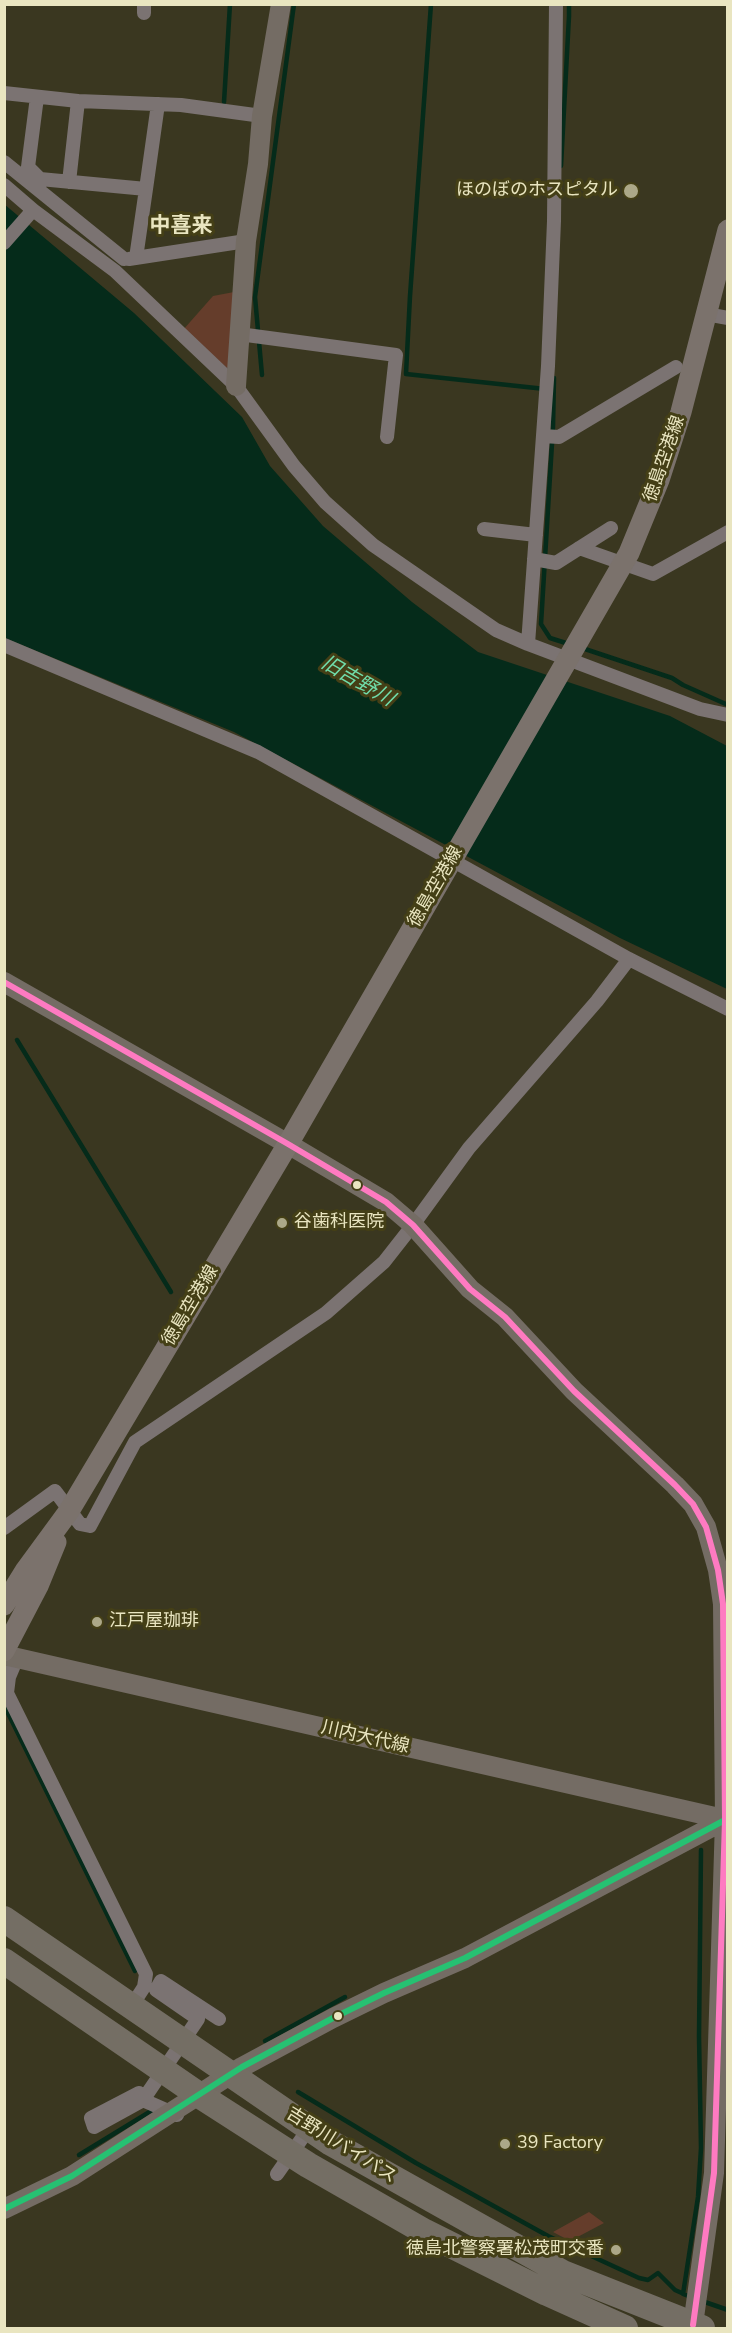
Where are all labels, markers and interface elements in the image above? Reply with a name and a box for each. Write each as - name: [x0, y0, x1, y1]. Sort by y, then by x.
- place label: ほのぼのホスピタル: [456, 180, 618, 202]
- marker: ほのぼのホスピタル: [622, 182, 640, 200]
- district label: 中喜来: [150, 214, 212, 240]
- street label: 徳島空港線: [640, 413, 690, 505]
- water label: 旧吉野川: [316, 652, 398, 712]
- street label: 徳島空港線: [404, 843, 468, 931]
- unlabelled marker: [351, 1179, 363, 1191]
- place label: 谷歯科医院: [294, 1212, 384, 1234]
- marker: 谷歯科医院: [275, 1216, 289, 1230]
- street label: 徳島空港線: [159, 1262, 223, 1350]
- place label: 江戸屋珈琲: [109, 1611, 199, 1633]
- marker: 江戸屋珈琲: [90, 1615, 104, 1629]
- street label: 川内大代線: [319, 1717, 411, 1759]
- unlabelled marker: [332, 2010, 344, 2022]
- street label: 吉野川バイパス: [282, 2103, 400, 2189]
- place label: 39 Factory: [517, 2133, 603, 2155]
- marker: 39 Factory: [498, 2137, 512, 2151]
- place label: 徳島北警察署松茂町交番: [406, 2239, 604, 2261]
- marker: 徳島北警察署松茂町交番: [609, 2243, 623, 2257]

